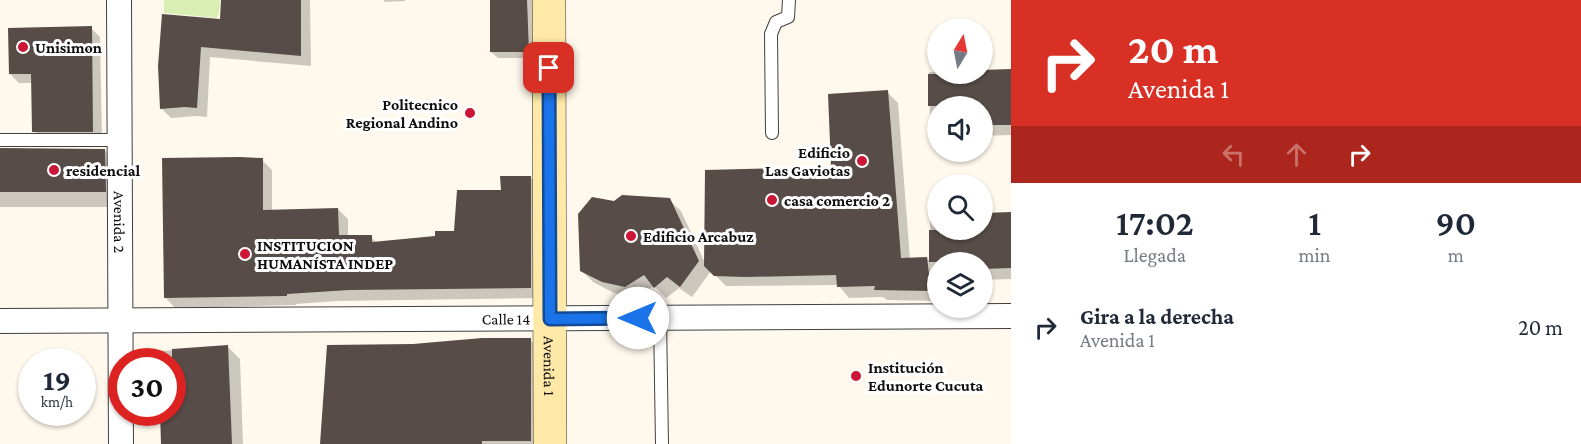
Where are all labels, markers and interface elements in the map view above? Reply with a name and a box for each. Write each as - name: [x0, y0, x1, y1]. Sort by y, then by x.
- north arrow: [927, 18, 993, 84]
- map controls: [927, 18, 993, 318]
- icon: right: [1029, 24, 1107, 102]
- text: 20 m: [1128, 25, 1219, 72]
- place label: Unisimon: [35, 39, 102, 56]
- marker: Unisimon: [16, 40, 30, 54]
- pin: [523, 42, 574, 93]
- icon: arrive: [532, 51, 565, 84]
- text: Avenida 1: [1128, 74, 1229, 104]
- place label: Politecnico Regional Andino: [346, 96, 458, 131]
- button: sound: [927, 96, 993, 162]
- marker: Politecnico Regional Andino: [463, 106, 477, 120]
- icon: left: [1217, 138, 1250, 171]
- icon: ahead: [1280, 138, 1313, 171]
- icon: right: [1343, 138, 1376, 171]
- place label: Edificio Las Gaviotas: [765, 144, 850, 179]
- marker: Edificio Las Gaviotas: [855, 154, 869, 168]
- place label: residencial: [66, 162, 141, 179]
- marker: residencial: [47, 163, 61, 177]
- button: search: [927, 174, 993, 240]
- street label: Avenida 2: [111, 191, 128, 254]
- place label: casa comercio 2: [784, 192, 890, 209]
- marker: casa comercio 2: [765, 193, 779, 207]
- text: 17:02: [1116, 203, 1194, 243]
- text: 1: [1308, 203, 1321, 243]
- text: 90: [1436, 203, 1476, 243]
- place label: Edificio Arcabuz: [643, 228, 754, 245]
- marker: Edificio Arcabuz: [624, 229, 638, 243]
- place label: INSTITUCION HUMANÍSTA INDEP: [257, 237, 393, 272]
- text: Llegada: [1123, 244, 1186, 266]
- text: min: [1299, 244, 1331, 266]
- text: m: [1448, 244, 1464, 266]
- marker: INSTITUCION HUMANÍSTA INDEP: [238, 247, 252, 261]
- button: layers: [927, 252, 993, 318]
- position arrow: [606, 286, 670, 350]
- text: Gira a la derecha: [1080, 304, 1234, 329]
- street label: Calle 14: [482, 310, 530, 328]
- icon: right: [1029, 311, 1062, 344]
- text: 20 m: [1518, 315, 1563, 340]
- text: Avenida 1: [1080, 329, 1155, 351]
- street label: Avenida 1: [541, 336, 558, 396]
- speed limit sign: 30: [108, 348, 186, 426]
- place label: Institución Edunorte Cucuta: [868, 359, 984, 394]
- text: 19: [43, 363, 71, 396]
- marker: Institución Edunorte Cucuta: [849, 369, 863, 383]
- text: km/h: [41, 394, 73, 410]

